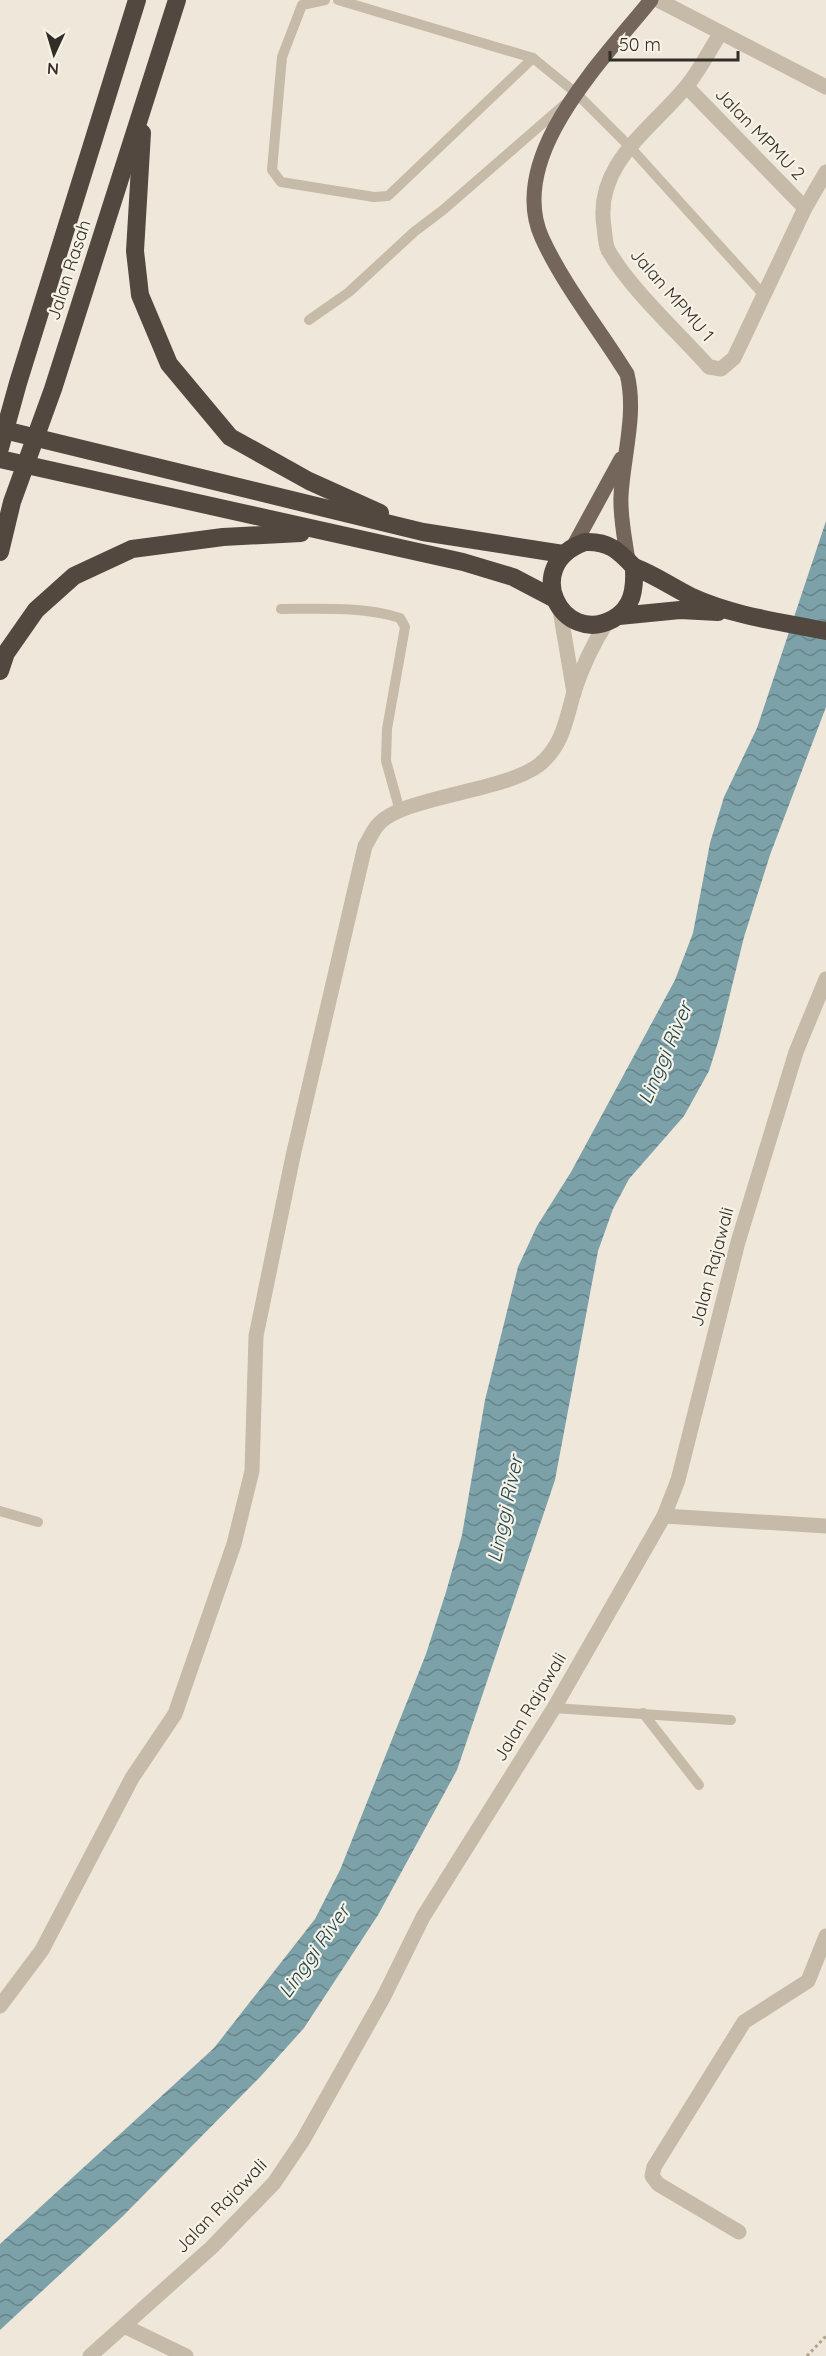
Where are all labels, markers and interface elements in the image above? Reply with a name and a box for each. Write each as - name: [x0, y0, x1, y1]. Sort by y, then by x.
- north arrow: [24, 24, 84, 84]
- scale bar: [610, 24, 738, 62]
- text: 50 m: [619, 33, 661, 56]
- text: N: [46, 59, 60, 79]
- street label: Jalan MPMU 2: [710, 83, 810, 185]
- street label: Jalan Rasah: [41, 217, 96, 323]
- street label: Jalan MPMU 1: [625, 243, 719, 346]
- water label: Linggi River: [632, 996, 698, 1108]
- street label: Jalan Rajawali: [685, 1205, 739, 1329]
- water label: Linggi River: [481, 1451, 528, 1564]
- street label: Jalan Rajawali: [488, 1648, 571, 1765]
- water label: Linggi River: [272, 1897, 356, 2002]
- street label: Jalan Rajawali: [170, 2154, 272, 2258]

